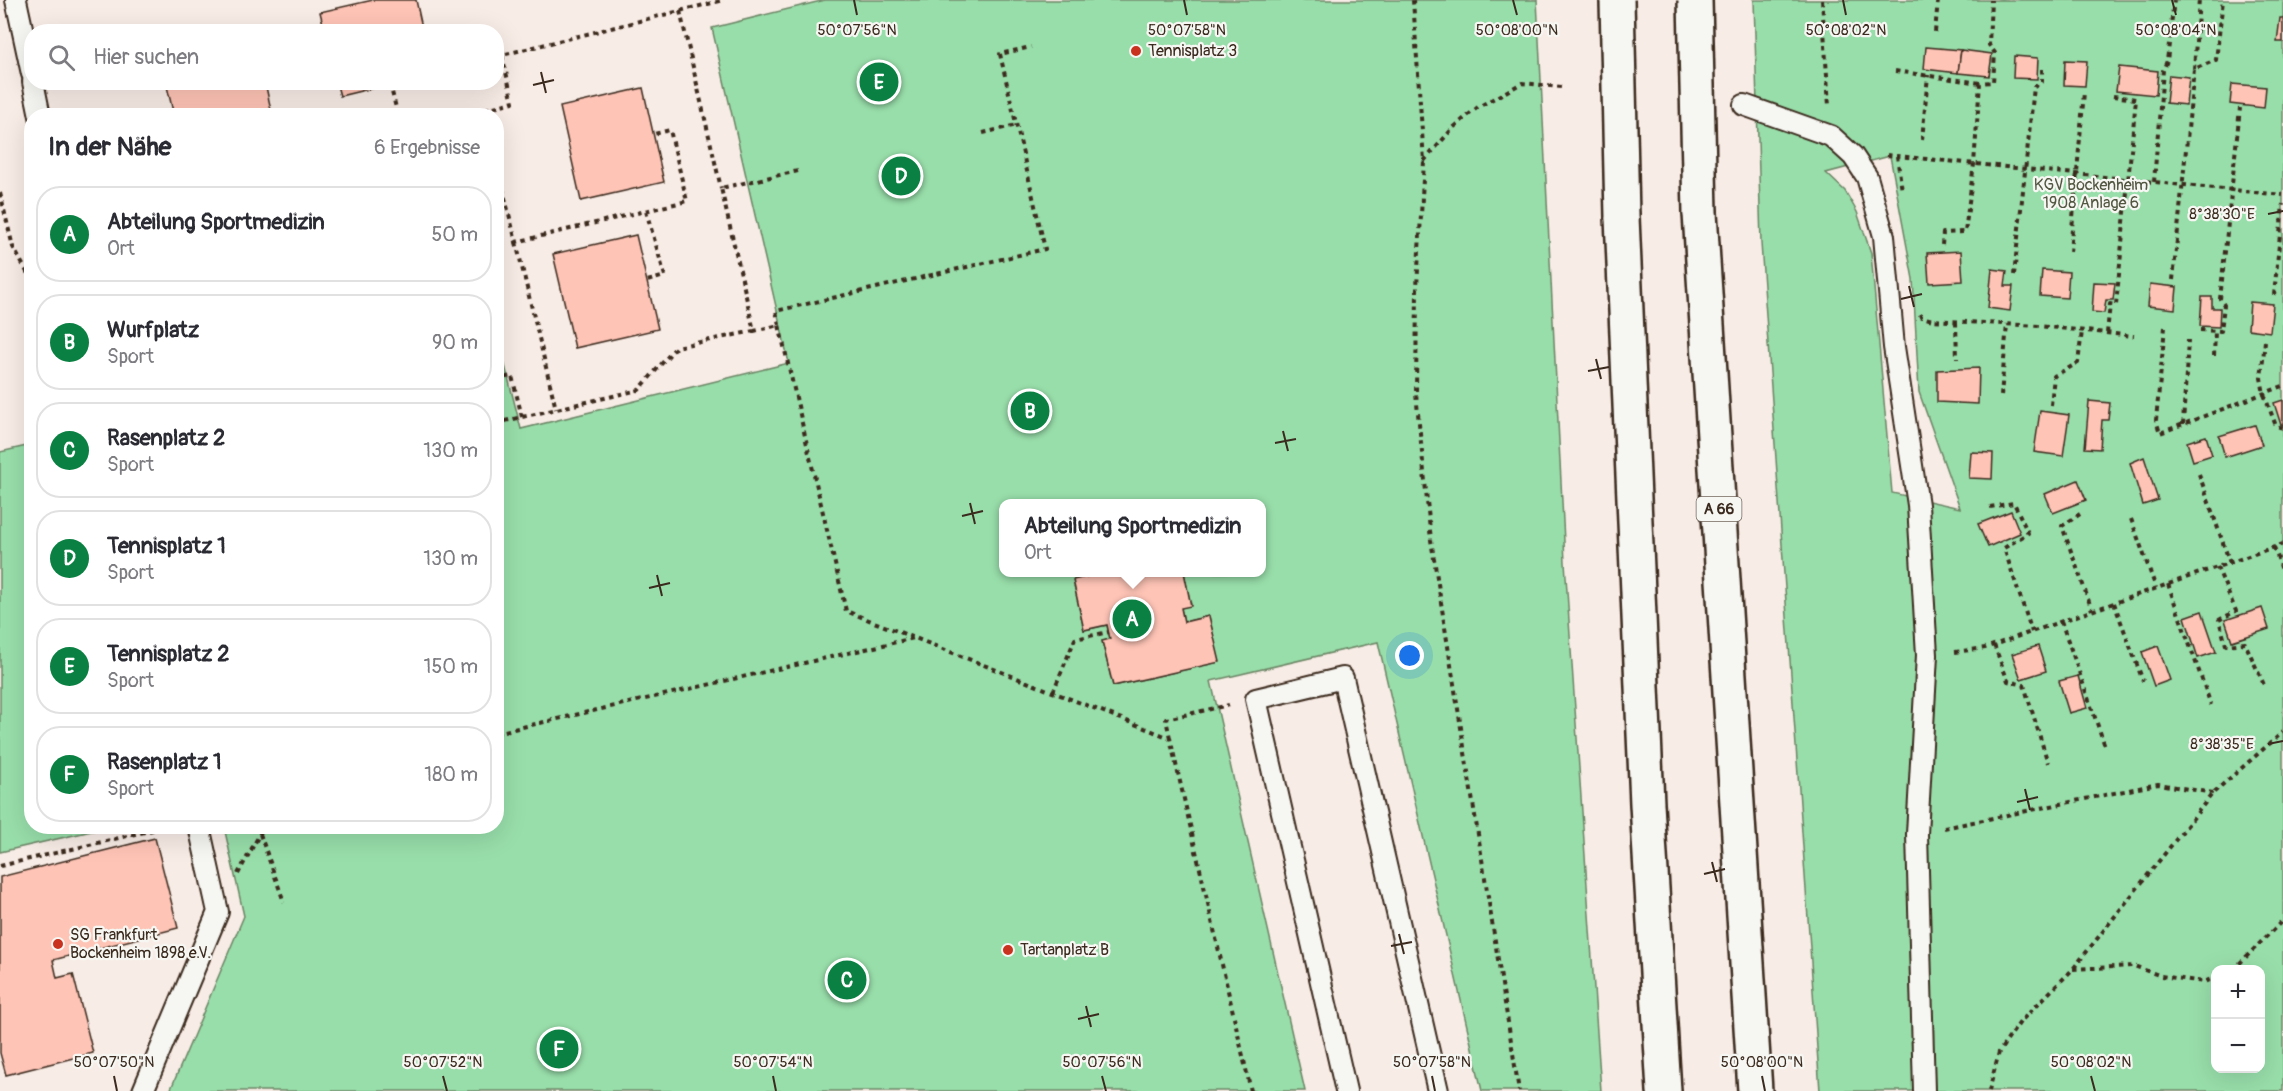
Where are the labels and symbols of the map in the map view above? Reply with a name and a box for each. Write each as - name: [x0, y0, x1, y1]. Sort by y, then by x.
- text: 50°07'56"N: [817, 21, 897, 40]
- text: 50°07'58"N: [1148, 21, 1226, 40]
- text: 50°08'00"N: [1476, 21, 1558, 40]
- text: 50°08'02"N: [1806, 21, 1886, 40]
- text: 50°08'04"N: [2136, 21, 2216, 40]
- place label: Tennisplatz 3: [1148, 41, 1237, 61]
- marker: Tennisplatz 3: [1129, 44, 1143, 58]
- pin: E: [860, 60, 898, 104]
- pin: D: [882, 154, 920, 198]
- park label: KGV Bockenheim 1908 Anlage 6: [2034, 175, 2148, 213]
- text: 8°38'30"E: [2189, 205, 2255, 224]
- pin: B: [1010, 388, 1050, 434]
- road number: A 66: [1696, 497, 1742, 521]
- pin: A: [1112, 596, 1152, 642]
- your location: [1395, 641, 1424, 670]
- text: 8°38'35"E: [2190, 735, 2254, 754]
- place label: SG Frankfurt Bockenheim 1898 e.V.: [70, 925, 211, 963]
- marker: SG Frankfurt Bockenheim 1898 e.V.: [51, 937, 65, 951]
- place label: Tartanplatz B: [1020, 940, 1109, 960]
- marker: Tartanplatz B: [1001, 943, 1015, 957]
- pin: C: [828, 958, 866, 1002]
- pin: F: [540, 1026, 578, 1072]
- text: 50°07'50"N: [74, 1053, 154, 1072]
- text: 50°07'52"N: [404, 1053, 482, 1072]
- text: 50°07'54"N: [733, 1053, 813, 1072]
- text: 50°07'56"N: [1062, 1053, 1142, 1072]
- text: 50°07'58"N: [1393, 1053, 1471, 1072]
- text: 50°08'00"N: [1721, 1053, 1803, 1072]
- text: 50°08'02"N: [2051, 1053, 2131, 1072]

